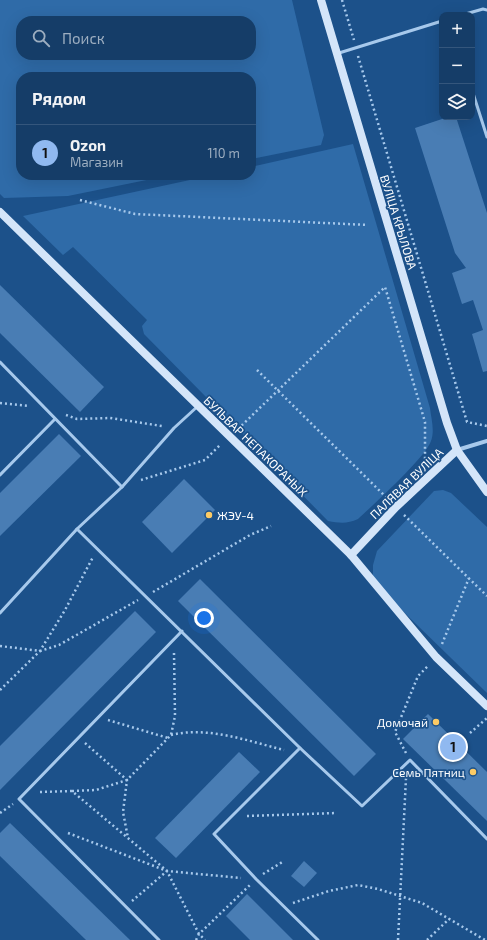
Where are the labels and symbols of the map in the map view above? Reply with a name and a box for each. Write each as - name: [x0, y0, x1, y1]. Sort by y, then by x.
- street label: ВУЛІЦА КРЫЛОВА: [378, 173, 420, 272]
- street label: БУЛЬВАР НЕПАКОРАНЫХ: [201, 393, 311, 500]
- street label: ПАЛЯВАЯ ВУЛІЦА: [367, 444, 446, 521]
- place label: ЖЭУ-4: [217, 508, 254, 522]
- marker: ЖЭУ-4: [204, 510, 214, 520]
- your location: [194, 608, 214, 628]
- place label: Домочай: [377, 715, 428, 729]
- marker: Домочай: [431, 717, 441, 727]
- pin: 1: [440, 732, 466, 762]
- place label: Семь Пятниц: [392, 765, 465, 779]
- marker: Семь Пятниц: [468, 767, 478, 777]

